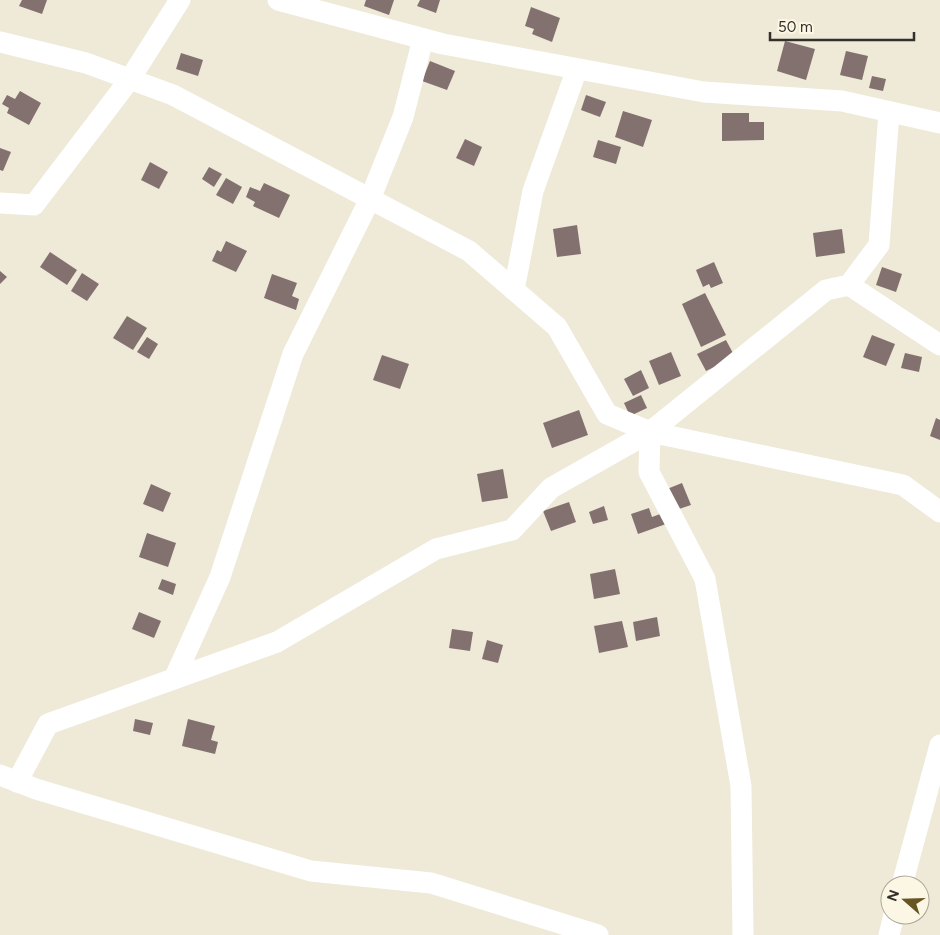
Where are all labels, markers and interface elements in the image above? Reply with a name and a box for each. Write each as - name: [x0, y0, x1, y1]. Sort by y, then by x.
- scale bar: [770, 10, 914, 42]
- text: 50 m: [778, 18, 813, 36]
- north arrow: [880, 875, 930, 925]
- text: N: [883, 888, 903, 904]

